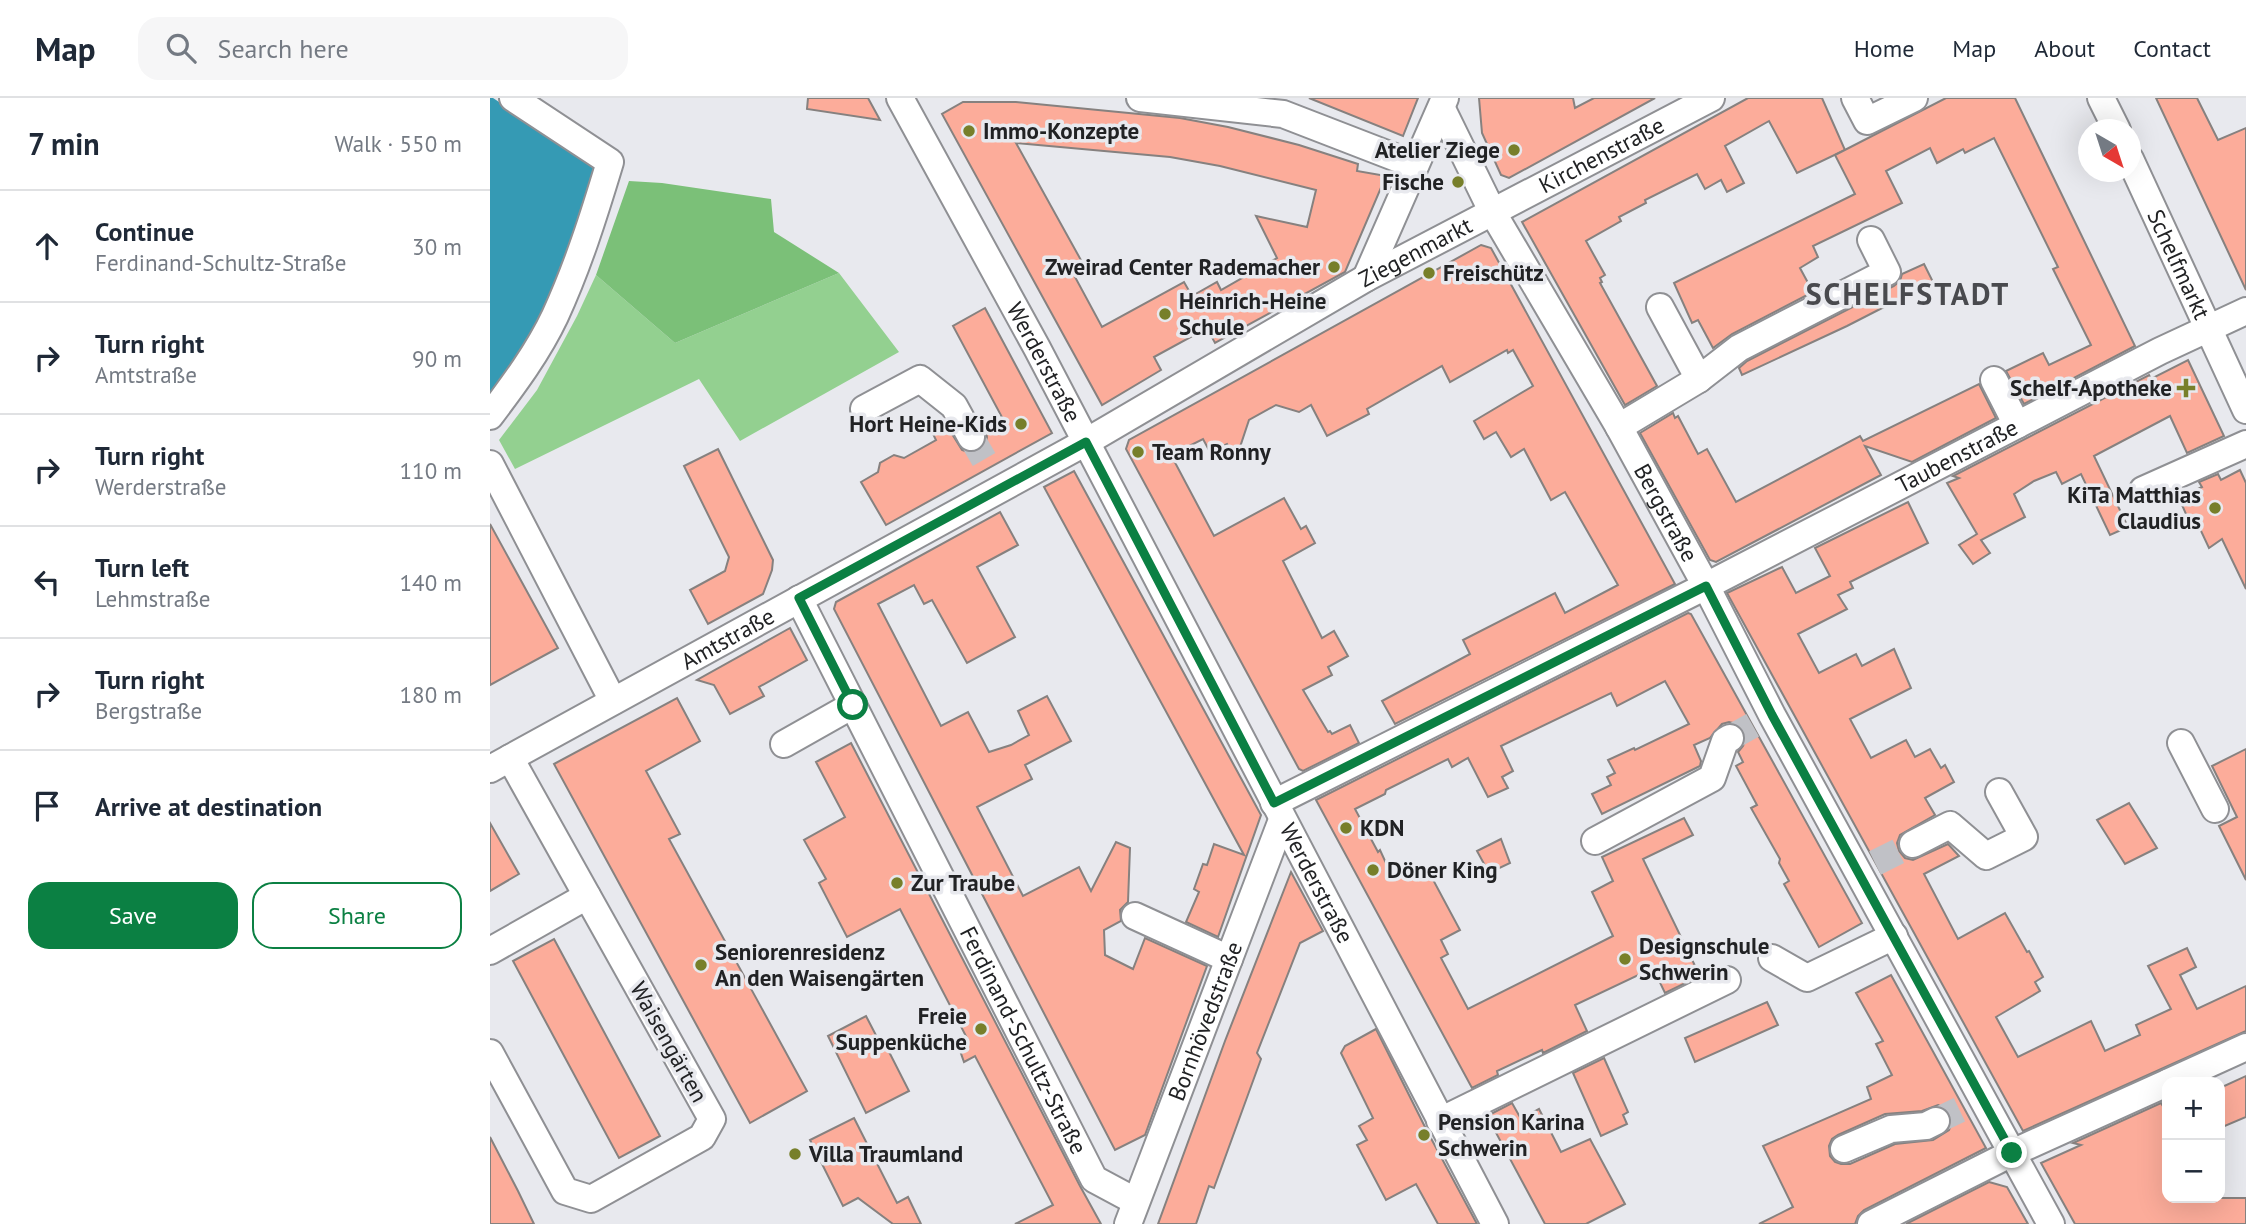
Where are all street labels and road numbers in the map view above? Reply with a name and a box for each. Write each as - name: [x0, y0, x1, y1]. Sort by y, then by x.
- street label: Kirchenstraße: [1534, 110, 1669, 199]
- street label: Schelfmarkt: [2141, 205, 2217, 324]
- street label: Ziegenmarkt: [1354, 210, 1477, 293]
- street label: Werderstraße: [1001, 297, 1088, 427]
- street label: Taubenstraße: [1891, 412, 2022, 499]
- street label: Bergstraße: [1628, 459, 1705, 567]
- street label: Amtstraße: [676, 601, 779, 675]
- street label: Werderstraße: [1274, 818, 1361, 948]
- street label: Ferdinand-Schultz-Straße: [954, 921, 1094, 1159]
- street label: Bornhövedstraße: [1161, 937, 1248, 1105]
- street label: Waisengärten: [624, 976, 715, 1107]

